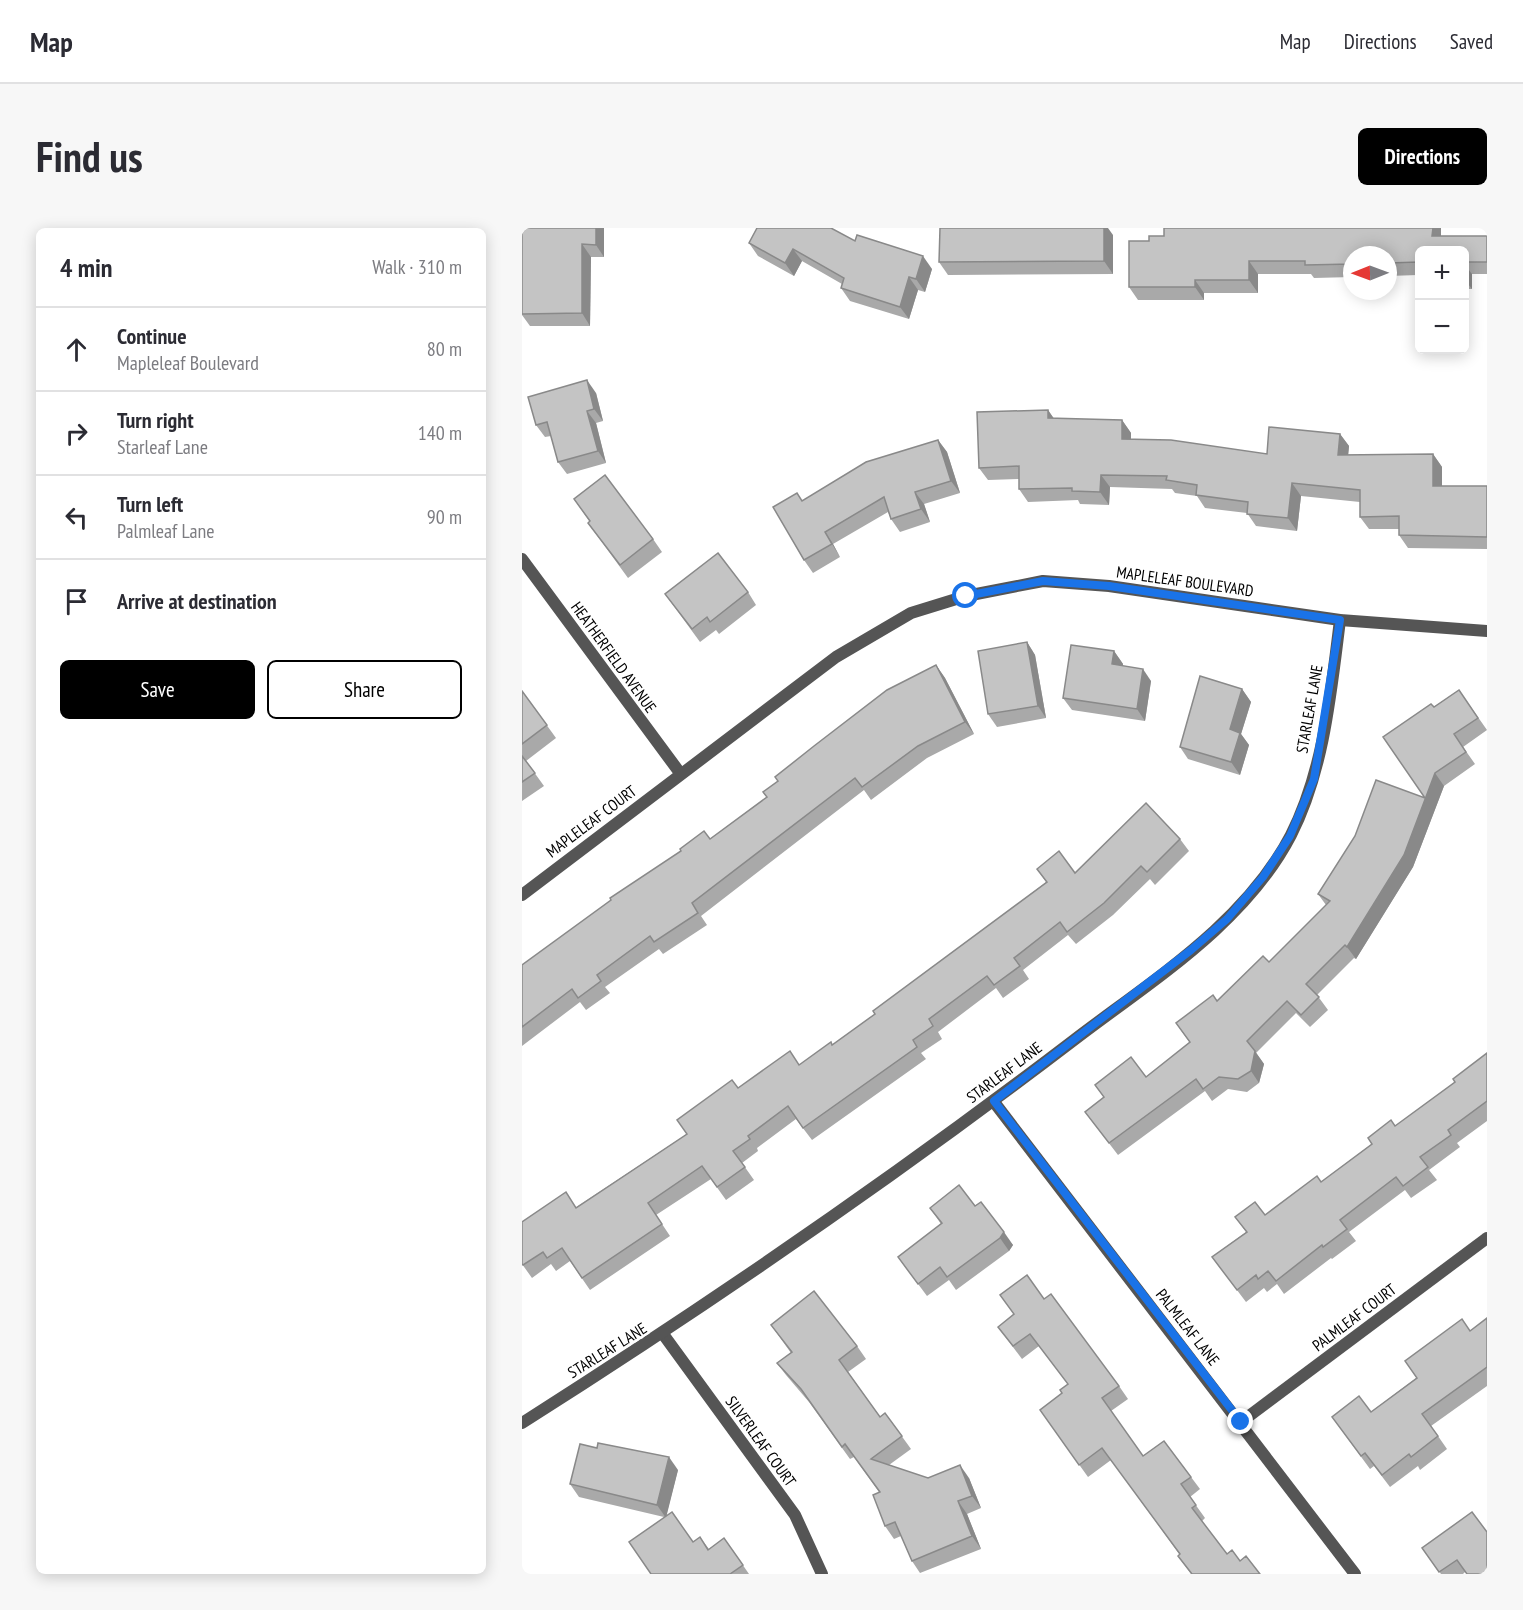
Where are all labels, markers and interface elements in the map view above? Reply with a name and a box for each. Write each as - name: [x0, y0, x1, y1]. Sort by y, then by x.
- text: Map: [30, 23, 73, 60]
- text: Map: [1280, 28, 1311, 55]
- text: Directions: [1344, 28, 1417, 55]
- text: Saved: [1450, 28, 1493, 55]
- button: Directions: [1358, 128, 1487, 185]
- text: Find us: [36, 129, 143, 184]
- north arrow: [1343, 246, 1397, 300]
- map controls: [1415, 246, 1469, 354]
- button: +: [1415, 246, 1469, 300]
- text: 4 min: [60, 251, 113, 284]
- text: Walk · 310 m: [372, 254, 462, 280]
- button: −: [1415, 300, 1469, 354]
- text: Continue: [117, 322, 187, 350]
- icon: ahead: [60, 333, 93, 366]
- text: 80 m: [427, 336, 462, 362]
- text: Mapleleaf Boulevard: [117, 350, 259, 376]
- text: Turn right: [117, 406, 194, 434]
- icon: right: [60, 417, 93, 450]
- text: 140 m: [418, 420, 462, 446]
- text: Starleaf Lane: [117, 434, 208, 460]
- text: Turn left: [117, 490, 183, 518]
- icon: left: [60, 501, 93, 534]
- text: 90 m: [427, 504, 462, 530]
- text: Palmleaf Lane: [117, 518, 215, 544]
- street label: MAPLELEAF BOULEVARD: [1115, 561, 1255, 601]
- route start: [952, 582, 978, 608]
- icon: arrive: [60, 585, 93, 618]
- text: Arrive at destination: [117, 587, 277, 615]
- street label: HEATHERFIELD AVENUE: [567, 597, 661, 717]
- button: Save: [60, 660, 255, 719]
- button: Share: [267, 660, 462, 719]
- street label: STARLEAF LANE: [1291, 663, 1327, 755]
- street label: MAPLELEAF COURT: [542, 781, 640, 861]
- street label: STARLEAF LANE: [962, 1037, 1046, 1107]
- street label: PALMLEAF COURT: [1308, 1279, 1400, 1355]
- street label: PALMLEAF LANE: [1152, 1285, 1224, 1369]
- street label: STARLEAF LANE: [564, 1318, 650, 1382]
- street label: SILVERLEAF COURT: [721, 1392, 801, 1490]
- route end: [1227, 1408, 1253, 1434]

